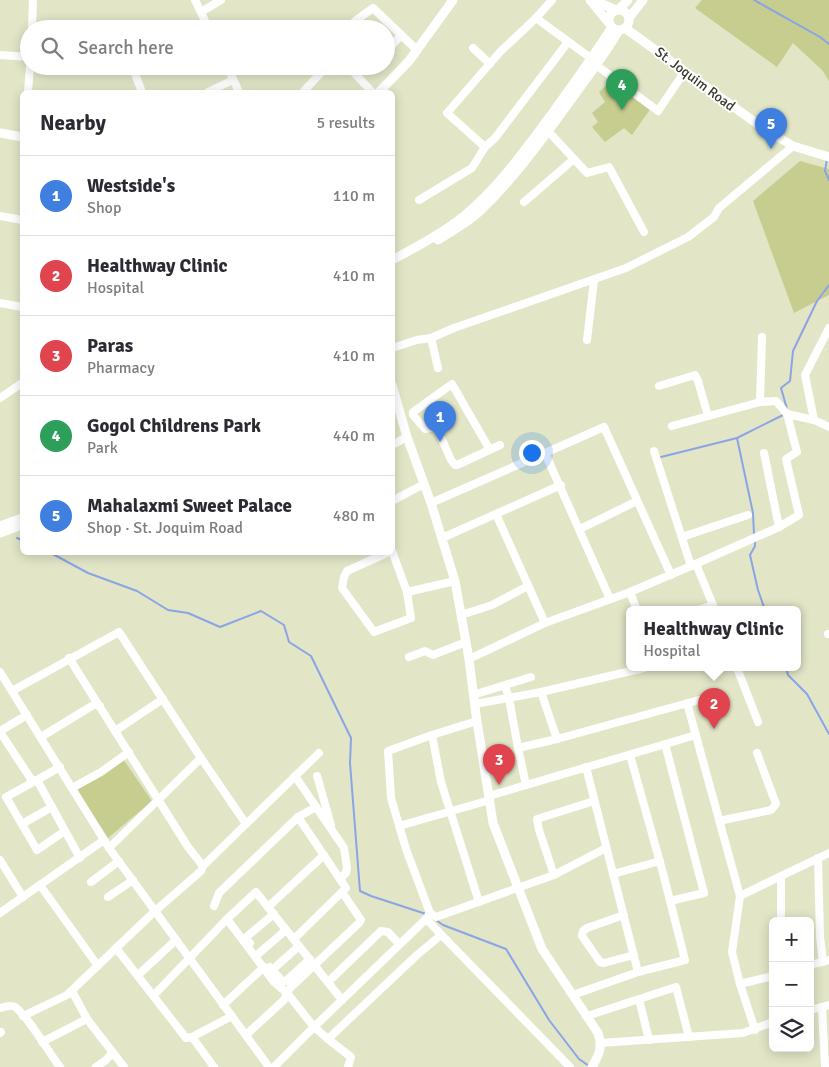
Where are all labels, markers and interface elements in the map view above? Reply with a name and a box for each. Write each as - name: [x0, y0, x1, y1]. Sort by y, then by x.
- search box: [20, 20, 395, 75]
- icon: search: [38, 34, 66, 62]
- text: Search here: [78, 36, 174, 60]
- street label: St. Joquim Road: [652, 43, 738, 115]
- pin: 4: [606, 69, 638, 110]
- pin: 5: [755, 108, 787, 149]
- text: Nearby: [40, 110, 106, 136]
- text: 5 results: [316, 113, 375, 133]
- text: Westside's: [87, 174, 175, 198]
- text: 1: [52, 186, 60, 206]
- text: 110 m: [333, 186, 375, 206]
- text: Shop: [87, 198, 121, 218]
- text: Healthway Clinic: [87, 254, 228, 278]
- text: 2: [52, 266, 60, 286]
- text: 410 m: [333, 266, 375, 286]
- text: Hospital: [87, 278, 144, 298]
- text: Paras: [87, 334, 133, 358]
- text: 3: [52, 346, 60, 366]
- text: 410 m: [333, 346, 375, 366]
- text: Pharmacy: [87, 358, 155, 378]
- pin: 1: [424, 401, 456, 442]
- text: Gogol Childrens Park: [87, 414, 261, 438]
- text: 4: [52, 426, 60, 446]
- text: 440 m: [333, 426, 375, 446]
- text: Park: [87, 438, 118, 458]
- your location: [519, 440, 545, 466]
- text: Mahalaxmi Sweet Palace: [87, 494, 292, 518]
- text: 5: [52, 506, 60, 526]
- text: 480 m: [333, 506, 375, 526]
- text: Shop · St. Joquim Road: [87, 518, 243, 538]
- popup: [626, 606, 801, 671]
- text: Healthway Clinic: [643, 617, 784, 641]
- text: Hospital: [643, 641, 700, 661]
- pin: 2: [698, 688, 730, 729]
- pin: 3: [483, 744, 515, 785]
- map controls: [769, 917, 814, 1052]
- button: +: [769, 917, 814, 962]
- button: −: [769, 962, 814, 1007]
- button: layers: [769, 1007, 814, 1052]

